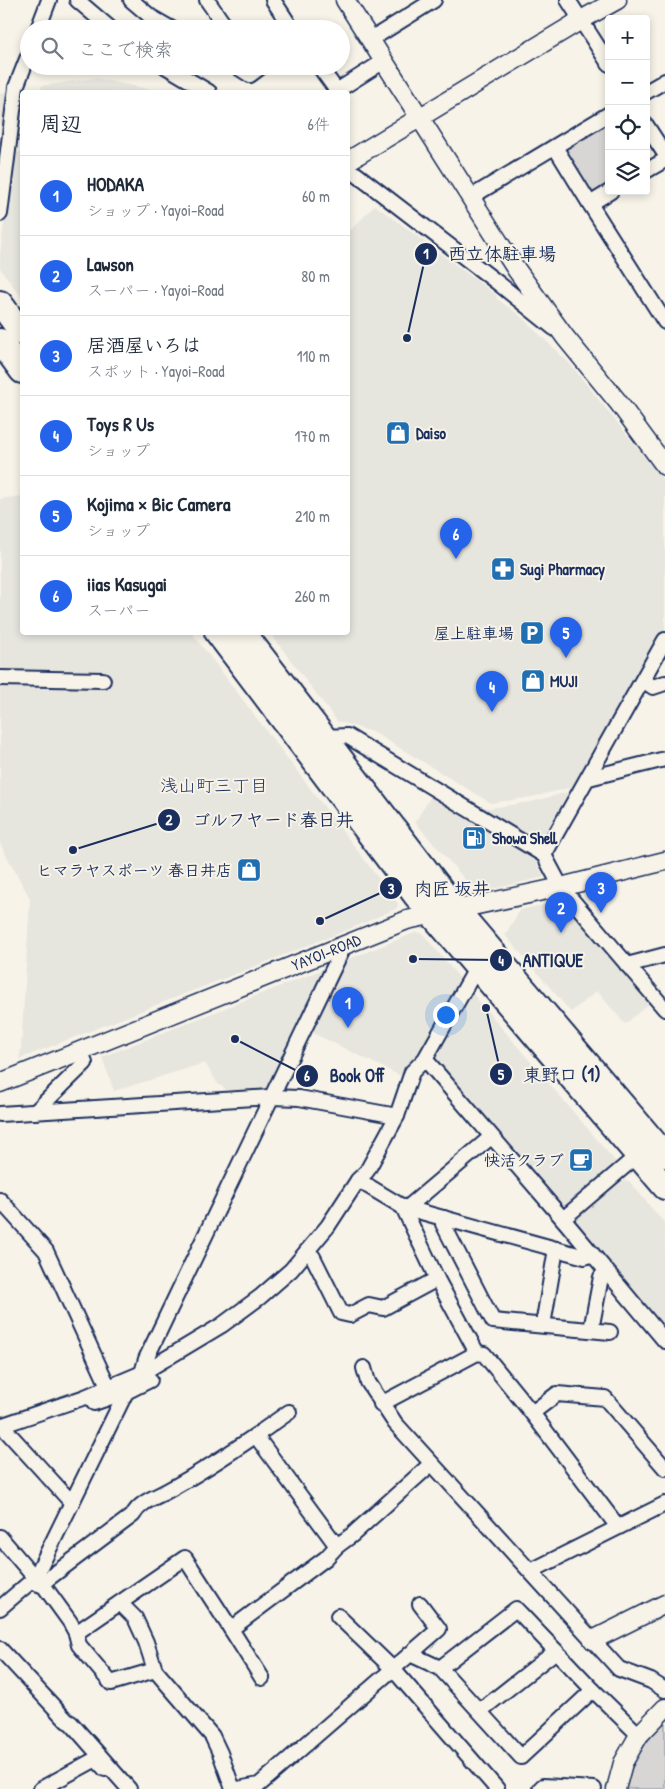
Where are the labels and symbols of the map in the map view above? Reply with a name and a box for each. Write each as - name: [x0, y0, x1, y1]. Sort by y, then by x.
- callout: 西立体駐車場: [413, 237, 566, 270]
- text: 西立体駐車場: [448, 241, 556, 266]
- text: 1: [423, 243, 429, 264]
- shop icon: Daiso: [385, 420, 411, 446]
- place label: Daiso: [416, 422, 447, 444]
- pin: 6: [440, 518, 472, 559]
- pharmacy icon: Sugi Pharmacy: [490, 556, 516, 582]
- place label: Sugi Pharmacy: [520, 558, 605, 581]
- pin: 5: [550, 617, 582, 658]
- parking icon: 屋上駐車場: [519, 620, 545, 646]
- place label: 屋上駐車場: [434, 622, 514, 644]
- shop icon: MUJI: [520, 668, 546, 694]
- place label: MUJI: [550, 670, 578, 692]
- pin: 4: [476, 671, 508, 712]
- district label: 浅山町三丁目: [160, 773, 268, 798]
- callout: ゴルフヤード春日井: [157, 803, 364, 836]
- text: ゴルフヤード春日井: [192, 807, 354, 832]
- text: 2: [165, 809, 173, 830]
- fuel station icon: Showa Shell: [461, 825, 487, 851]
- place label: Showa Shell: [492, 827, 558, 849]
- shop icon: ヒマラヤスポーツ 春日井店: [236, 857, 262, 883]
- place label: ヒマラヤスポーツ 春日井店: [37, 859, 232, 881]
- callout: 肉匠 坂井: [379, 872, 500, 905]
- pin: 3: [585, 872, 617, 913]
- text: 肉匠 坂井: [414, 876, 490, 901]
- text: 3: [388, 878, 395, 899]
- pin: 2: [545, 892, 577, 933]
- street label: YAYOI-ROAD: [288, 928, 364, 976]
- callout: ANTIQUE: [488, 944, 594, 977]
- text: ANTIQUE: [523, 948, 584, 973]
- text: 4: [498, 950, 504, 971]
- pin: 1: [332, 987, 364, 1028]
- your location: [433, 1002, 459, 1028]
- callout: 東野口 (1): [488, 1058, 611, 1091]
- callout: Book Off: [294, 1060, 394, 1093]
- text: 東野口 (1): [523, 1062, 601, 1087]
- text: Book Off: [330, 1063, 385, 1088]
- text: 5: [498, 1064, 505, 1085]
- text: 6: [304, 1065, 310, 1086]
- cafe icon: 快活クラブ: [568, 1147, 594, 1173]
- place label: 快活クラブ: [484, 1149, 564, 1171]

